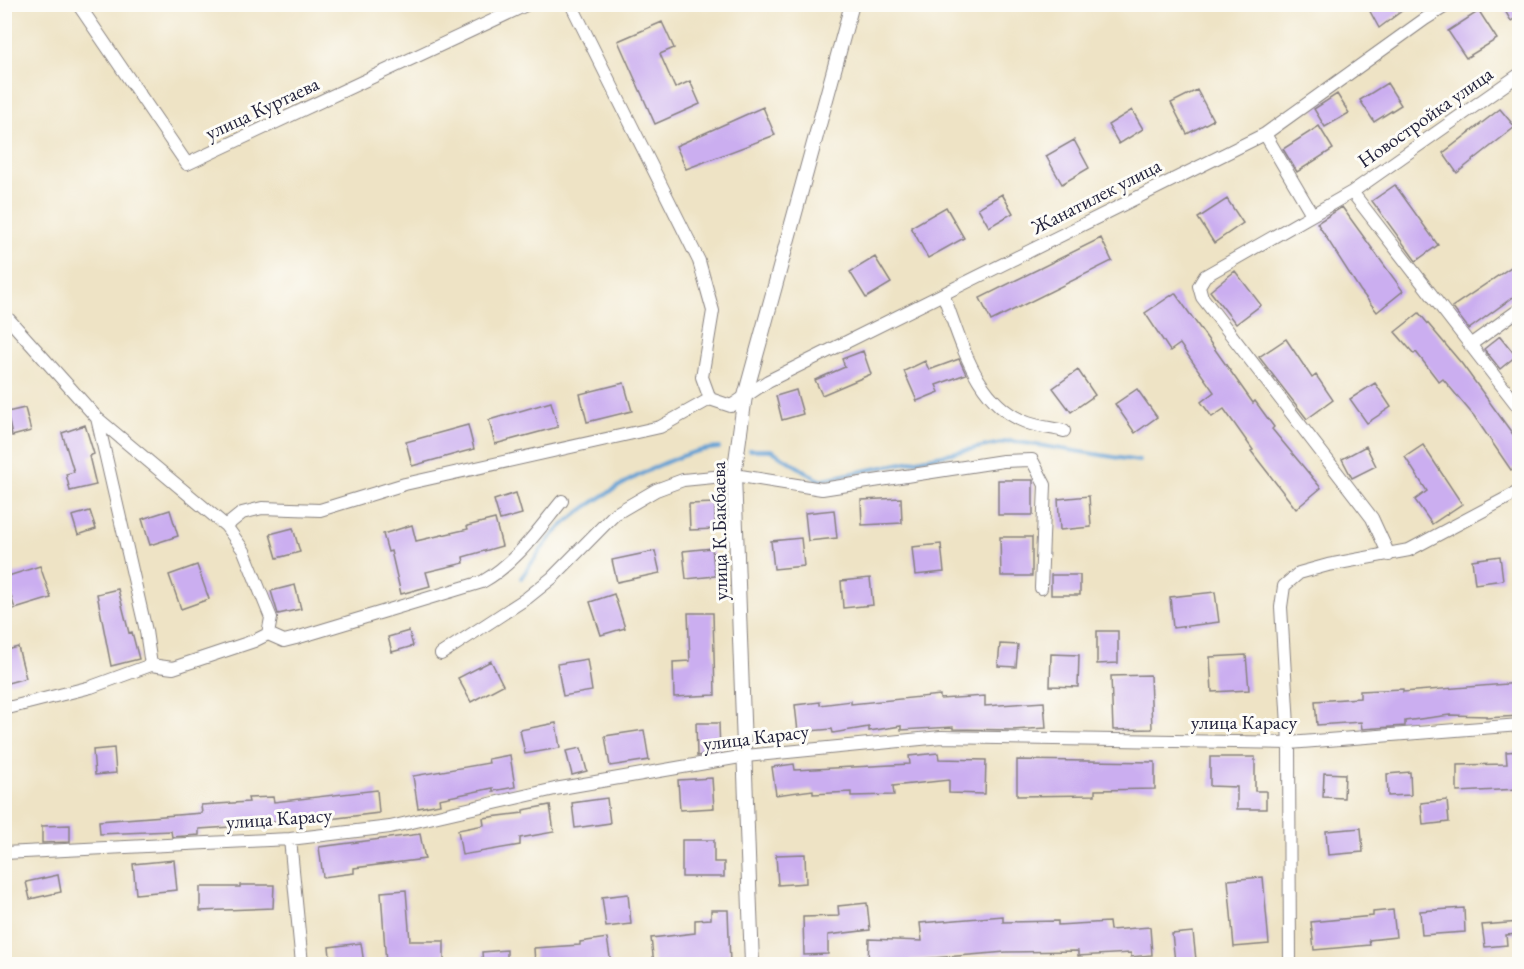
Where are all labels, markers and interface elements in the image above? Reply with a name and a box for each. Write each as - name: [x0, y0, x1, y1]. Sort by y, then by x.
- street label: Новостройка улица: [1352, 61, 1498, 173]
- street label: улица Куртаева: [201, 70, 323, 146]
- street label: Жанатилек улица: [1026, 152, 1165, 240]
- street label: улица К.Бакбаева: [705, 461, 733, 601]
- street label: улица Карасу: [1191, 709, 1297, 735]
- street label: улица Карасу: [702, 718, 811, 756]
- street label: улица Карасу: [225, 801, 333, 835]

